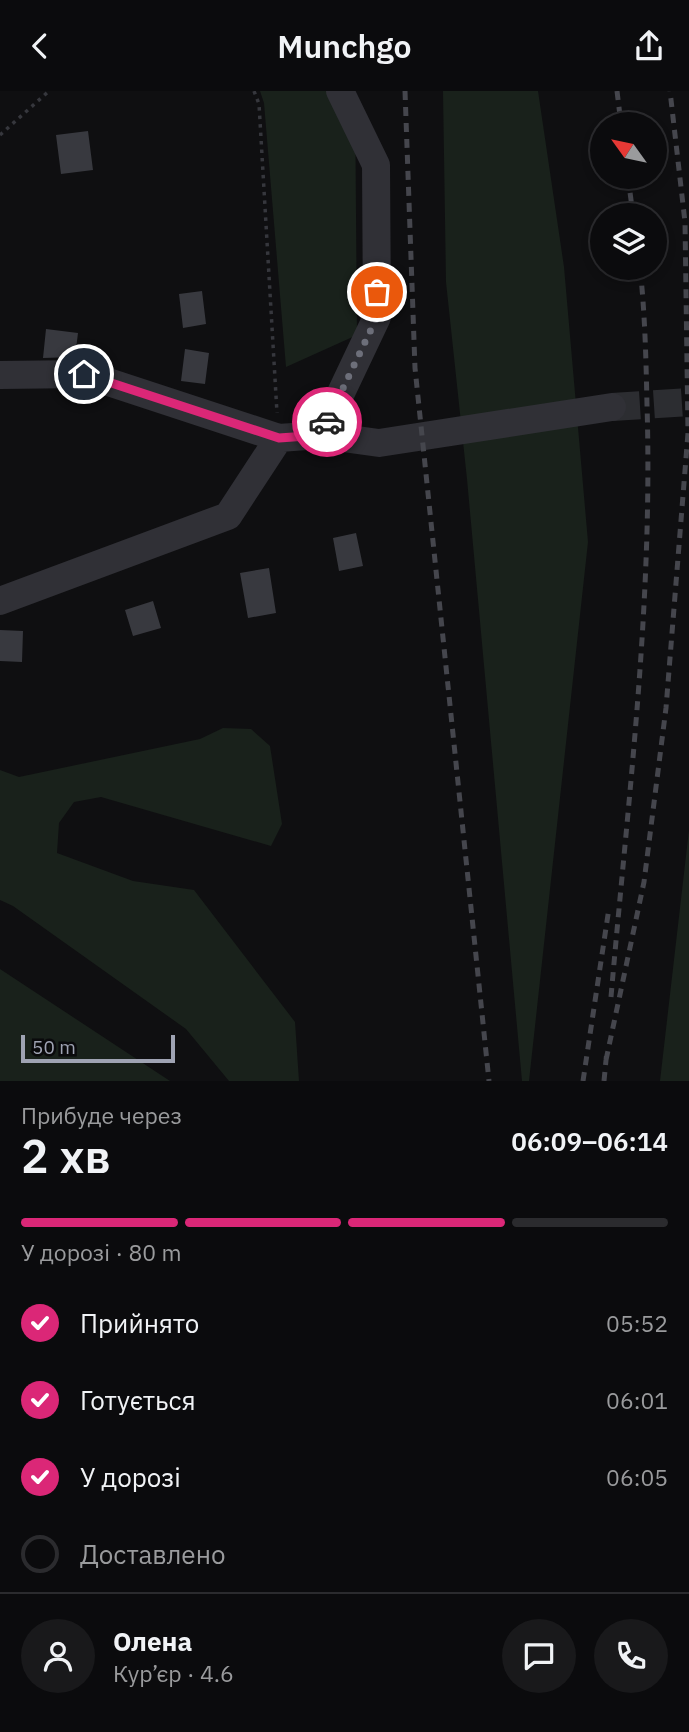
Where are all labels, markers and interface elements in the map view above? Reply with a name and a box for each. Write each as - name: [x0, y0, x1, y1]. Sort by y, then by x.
- text: Munchgo: [277, 25, 412, 67]
- icon: back: [21, 27, 59, 65]
- icon: share: [630, 27, 668, 65]
- north arrow: [590, 112, 667, 189]
- map controls: [590, 112, 667, 280]
- button: layers: [590, 203, 667, 280]
- pin: [347, 262, 407, 322]
- icon: bag: [358, 273, 396, 311]
- pin: [54, 344, 114, 404]
- icon: home: [65, 355, 103, 393]
- courier: [292, 387, 362, 457]
- icon: car: [308, 403, 346, 441]
- scale bar: [21, 1032, 175, 1064]
- text: 50 m: [32, 1035, 76, 1059]
- text: Прибуде через: [21, 1100, 182, 1130]
- text: 06:09–06:14: [511, 1124, 668, 1158]
- text: 2 хв: [21, 1126, 111, 1186]
- text: У дорозі · 80 m: [21, 1237, 182, 1267]
- icon: check: [21, 1304, 59, 1342]
- text: Прийнято: [80, 1306, 199, 1340]
- text: 05:52: [606, 1308, 668, 1338]
- icon: check: [21, 1381, 59, 1419]
- text: Готується: [80, 1383, 196, 1417]
- text: 06:01: [606, 1385, 668, 1415]
- icon: check: [21, 1458, 59, 1496]
- text: У дорозі: [80, 1460, 181, 1494]
- text: 06:05: [606, 1462, 668, 1492]
- text: Доставлено: [80, 1537, 226, 1571]
- button: person: [21, 1619, 95, 1693]
- button: chat: [502, 1619, 576, 1693]
- button: phone: [594, 1619, 668, 1693]
- text: Олена: [113, 1624, 192, 1658]
- text: Кур’єр · 4.6: [113, 1658, 234, 1688]

